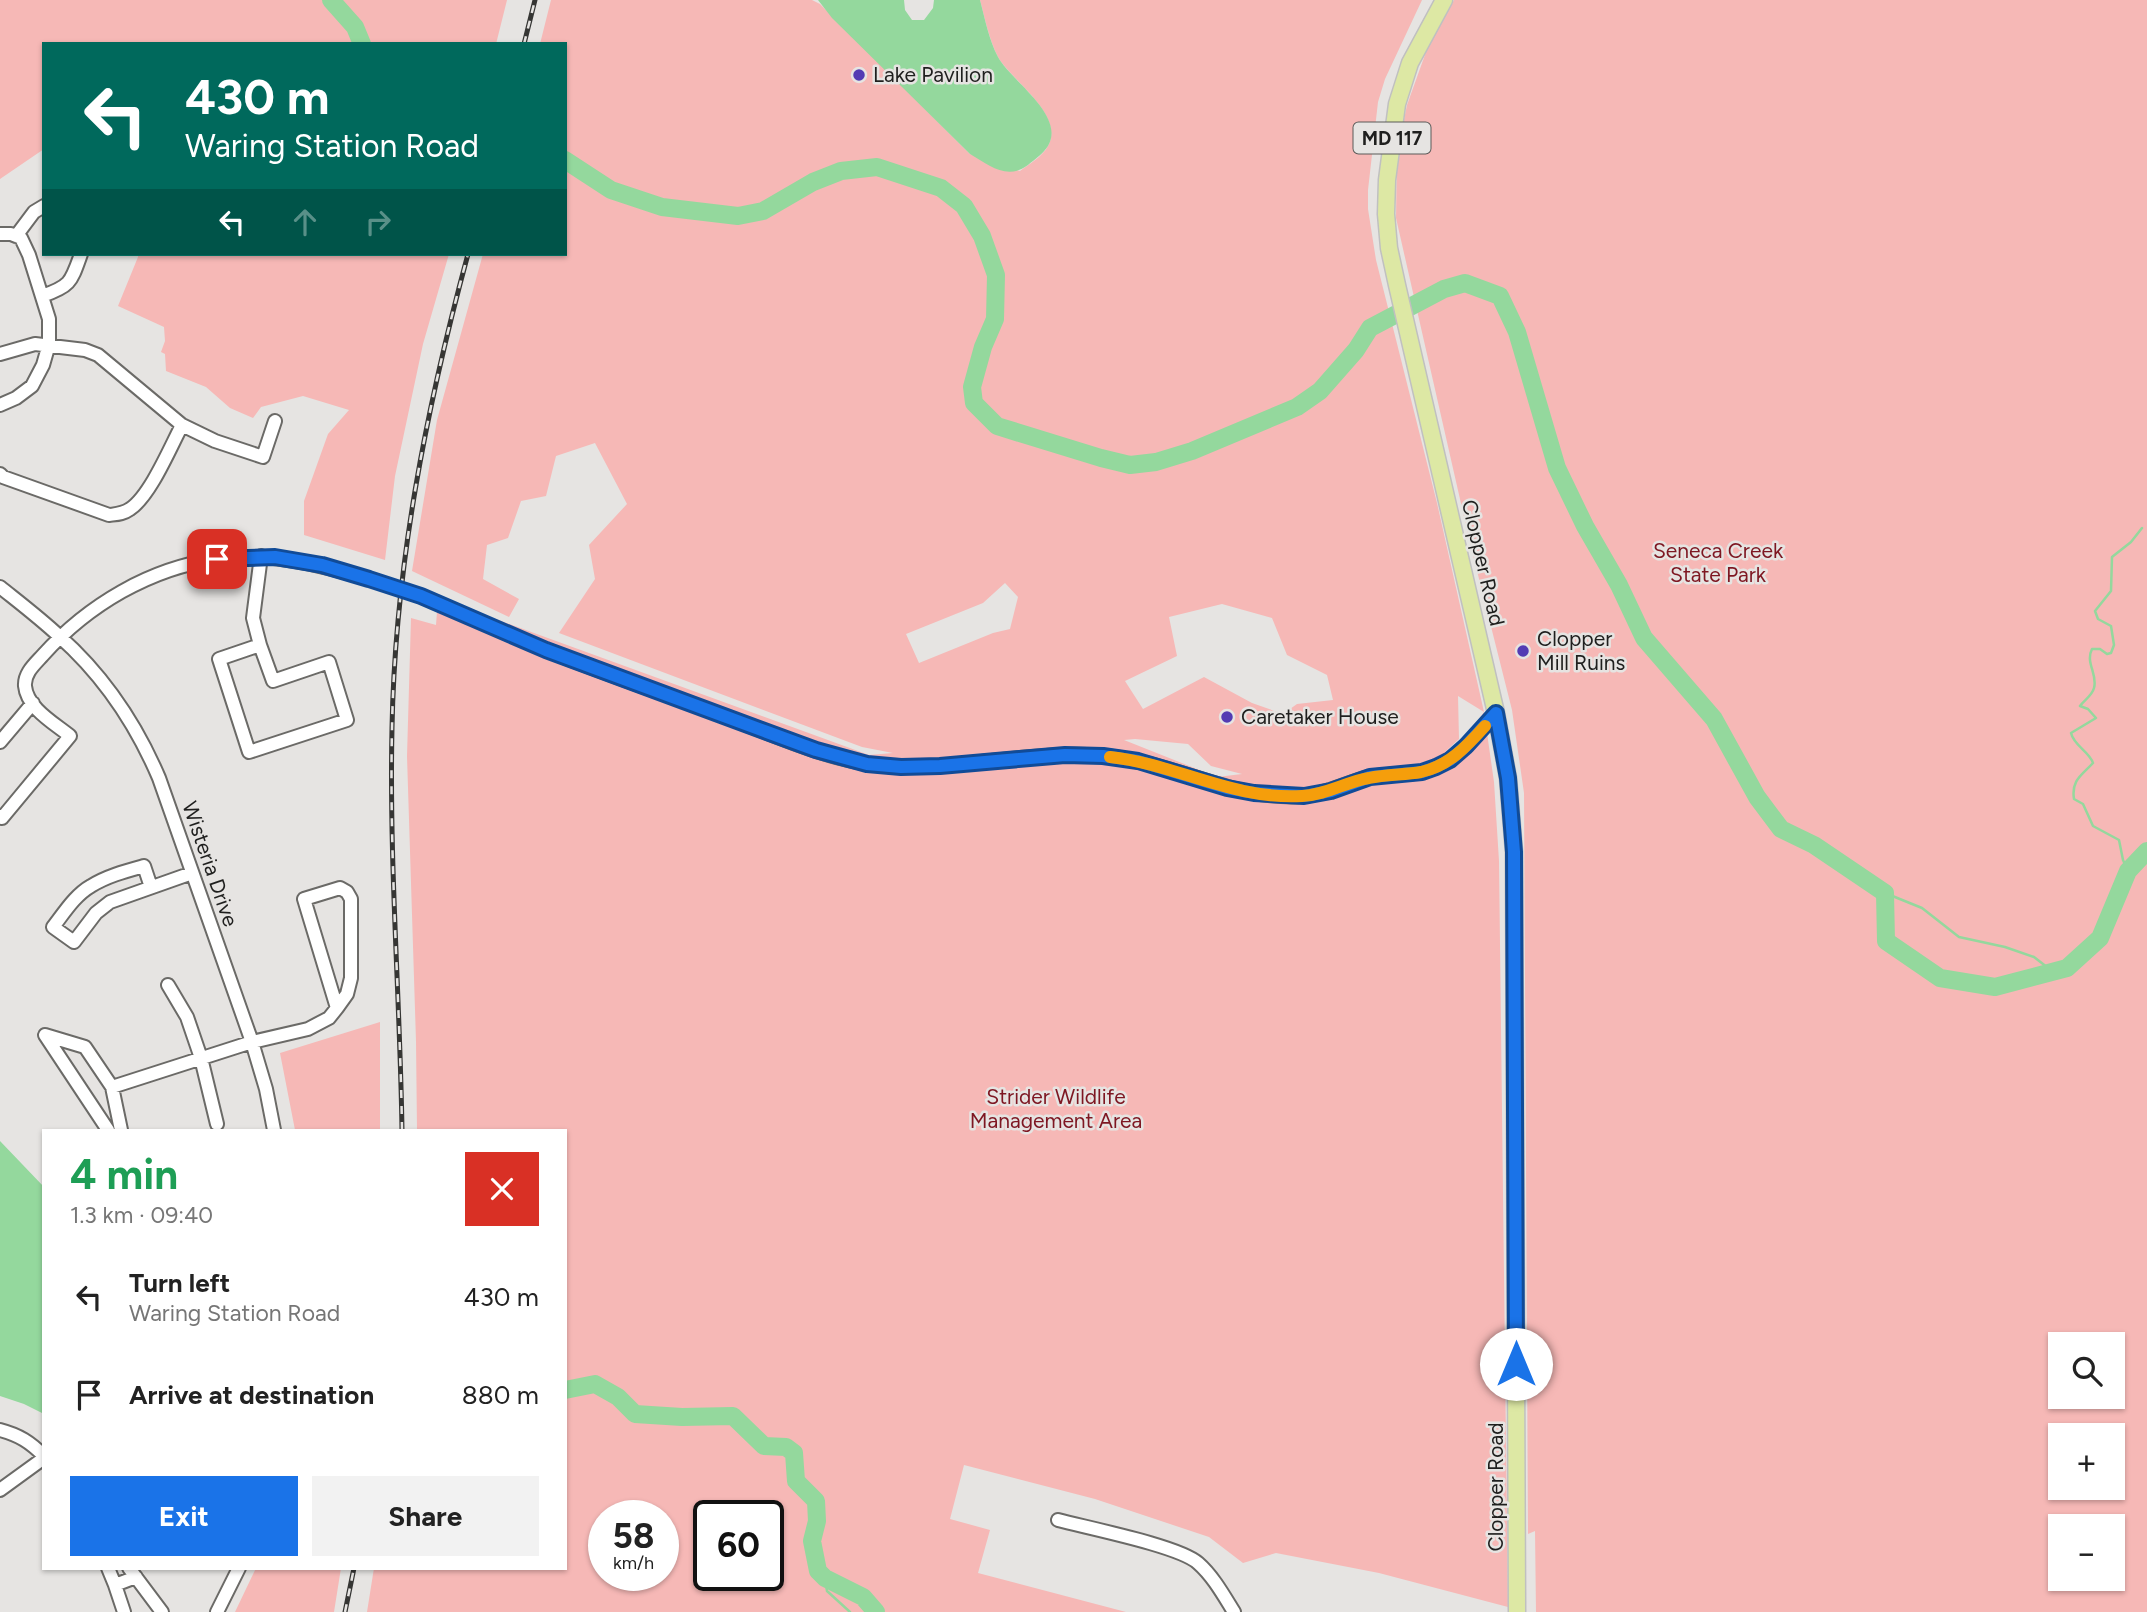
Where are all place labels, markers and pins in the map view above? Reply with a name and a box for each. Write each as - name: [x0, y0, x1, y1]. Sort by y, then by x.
- place label: Lake Pavilion: [873, 62, 993, 87]
- marker: Lake Pavilion: [851, 67, 867, 83]
- pin: [187, 529, 247, 589]
- place label: Clopper Mill Ruins: [1537, 626, 1625, 675]
- marker: Clopper Mill Ruins: [1515, 643, 1531, 659]
- place label: Caretaker House: [1241, 704, 1399, 729]
- marker: Caretaker House: [1219, 709, 1235, 725]

